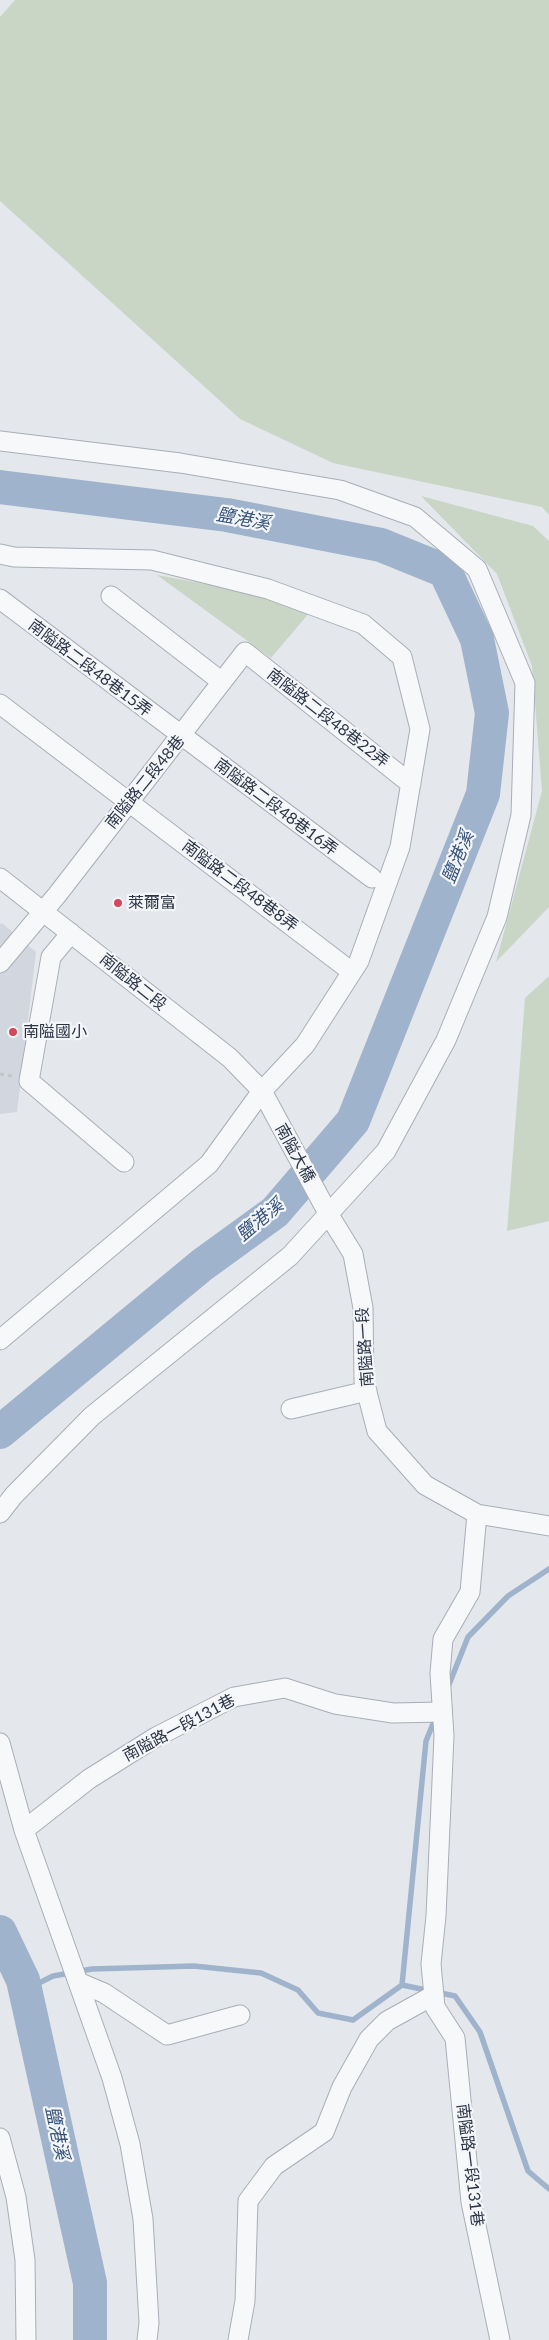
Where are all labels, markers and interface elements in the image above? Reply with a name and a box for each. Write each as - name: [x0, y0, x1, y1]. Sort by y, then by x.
- water label: 鹽港溪: [215, 504, 271, 534]
- street label: 南隘路二段48巷15弄: [25, 615, 155, 721]
- street label: 南隘路二段48巷22弄: [263, 665, 393, 771]
- street label: 南隘路二段48巷: [101, 731, 189, 833]
- street label: 南隘路二段48巷16弄: [211, 754, 341, 860]
- water label: 鹽港溪: [438, 828, 478, 886]
- street label: 南隘路二段48巷8弄: [178, 836, 302, 936]
- place label: 萊爾富: [128, 893, 176, 913]
- marker: 萊爾富: [112, 897, 124, 909]
- street label: 南隘路二段: [96, 949, 170, 1015]
- place label: 南隘國小: [23, 1022, 87, 1042]
- marker: 南隘國小: [7, 1026, 19, 1038]
- street label: 南隘大橋: [271, 1120, 319, 1186]
- water label: 鹽港溪: [232, 1194, 288, 1246]
- street label: 南隘路一段: [353, 1306, 377, 1388]
- street label: 南隘路一段131巷: [120, 1690, 238, 1766]
- street label: 南隘路一段131巷: [453, 2102, 487, 2228]
- water label: 鹽港溪: [41, 2104, 73, 2162]

